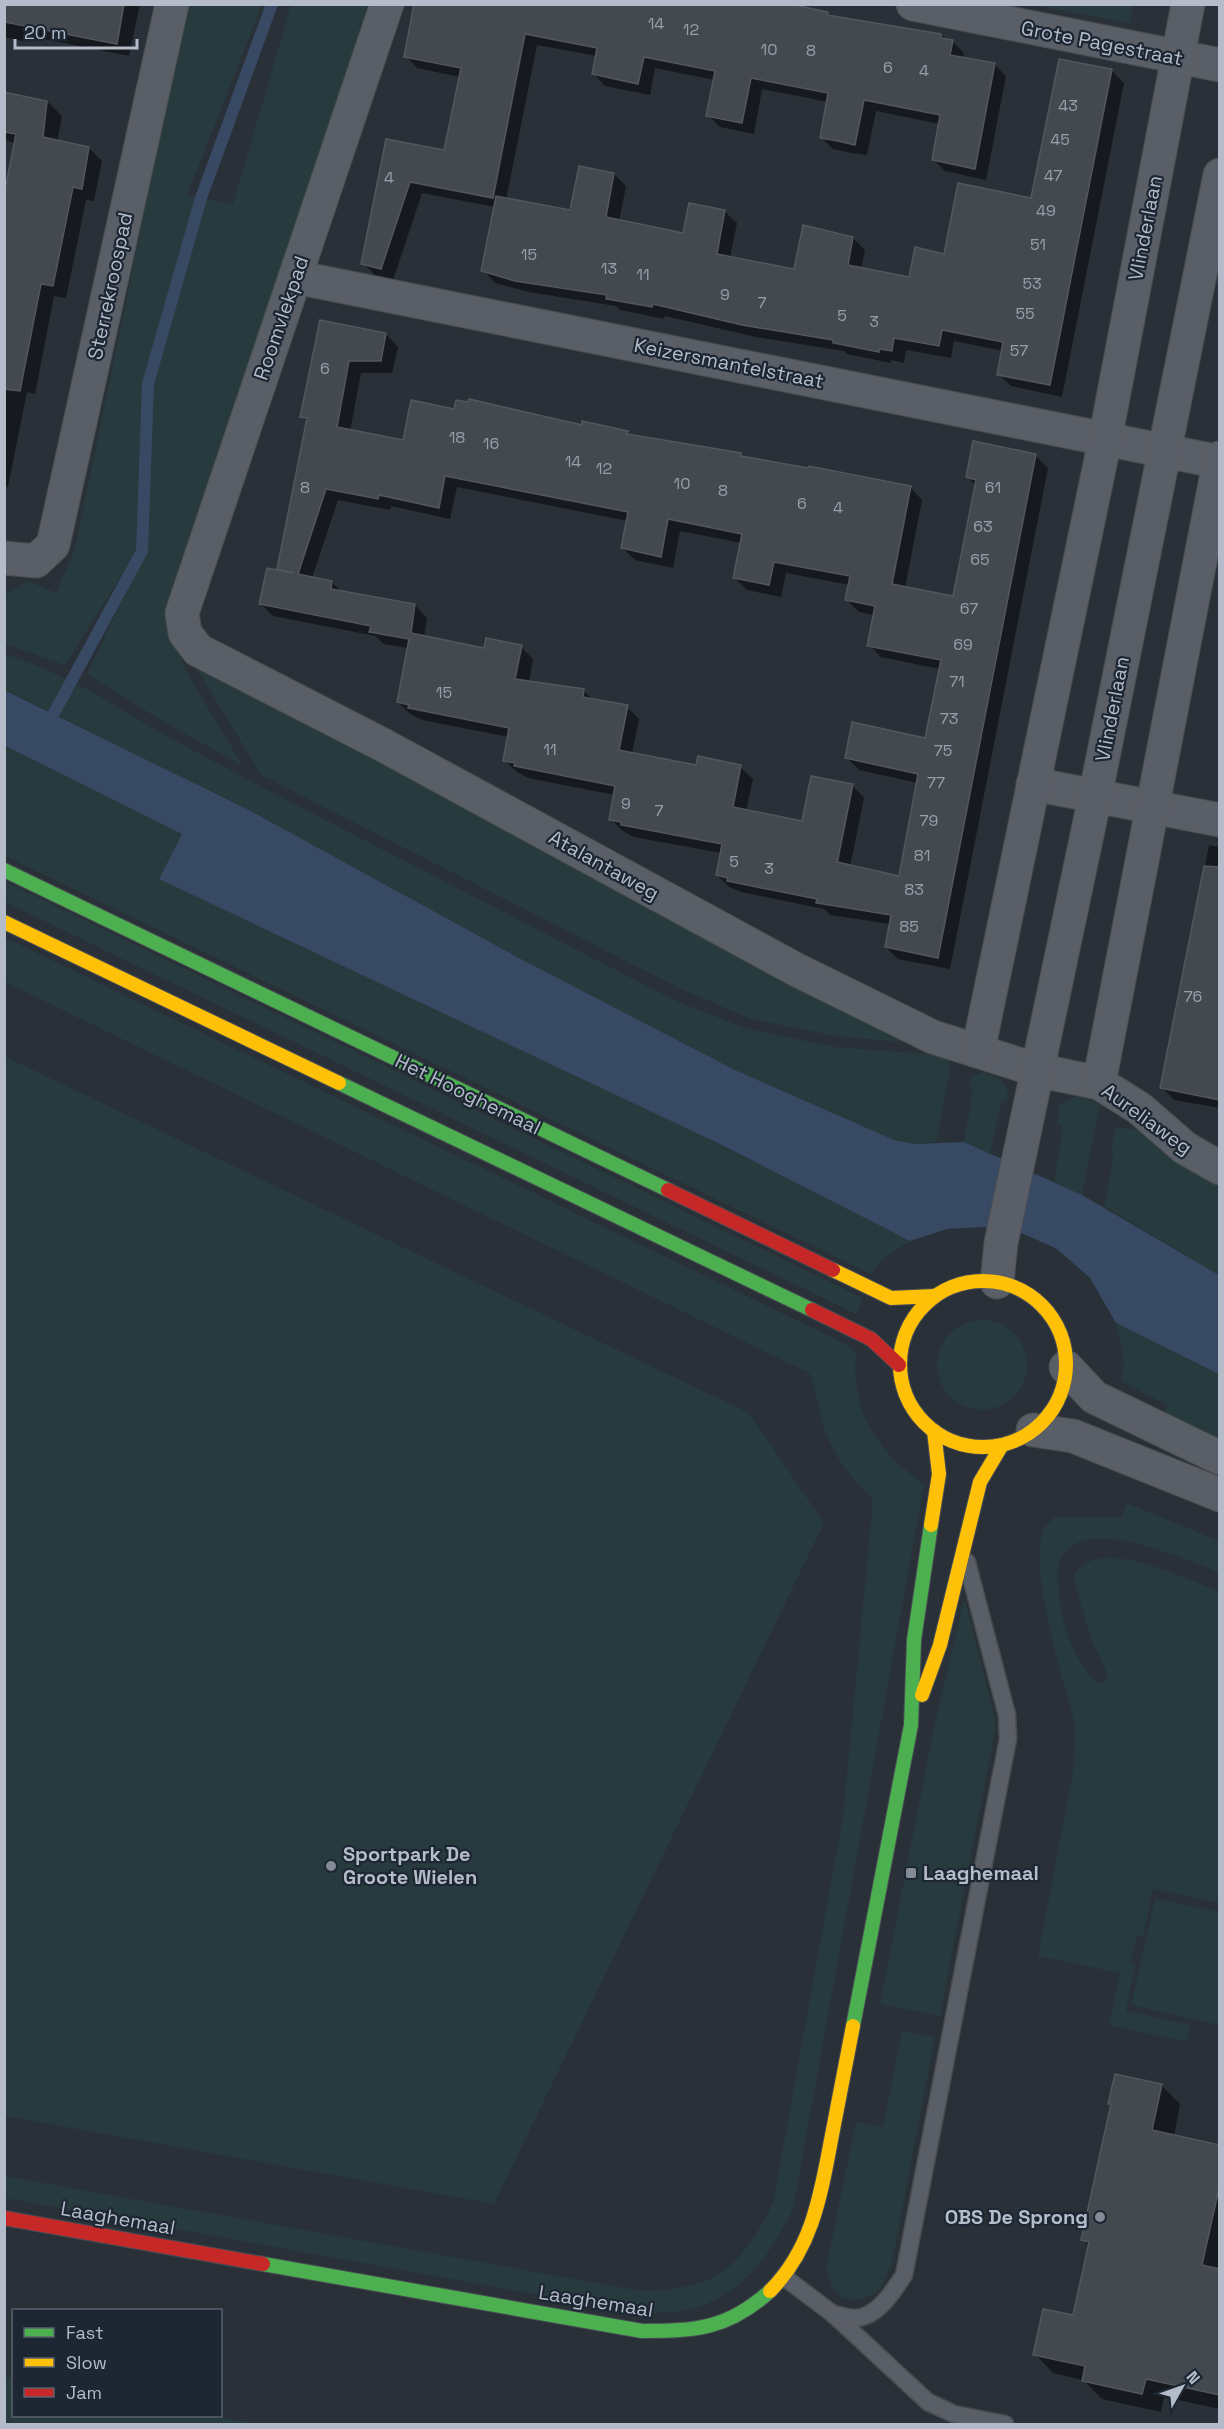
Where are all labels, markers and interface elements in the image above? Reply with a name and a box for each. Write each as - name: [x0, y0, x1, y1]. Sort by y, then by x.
- scale bar: [15, 12, 136, 50]
- house number: 14: [648, 13, 664, 34]
- street label: Grote Pagestraat: [1019, 15, 1185, 71]
- house number: 12: [683, 19, 699, 40]
- text: 20 m: [24, 21, 67, 44]
- house number: 10: [761, 39, 777, 60]
- house number: 8: [806, 40, 816, 61]
- house number: 6: [883, 57, 893, 78]
- house number: 4: [919, 60, 929, 81]
- house number: 43: [1058, 95, 1078, 116]
- house number: 45: [1050, 129, 1070, 150]
- house number: 47: [1044, 165, 1062, 186]
- house number: 4: [384, 167, 394, 188]
- street label: Vlinderlaan: [1122, 173, 1168, 283]
- house number: 49: [1036, 200, 1056, 221]
- street label: Sterrekroospad: [82, 210, 138, 362]
- house number: 51: [1030, 234, 1046, 255]
- house number: 15: [521, 244, 537, 265]
- street label: Roomvlekpad: [248, 253, 314, 383]
- house number: 13: [601, 258, 617, 279]
- house number: 11: [636, 264, 650, 285]
- house number: 53: [1022, 273, 1042, 294]
- house number: 9: [720, 284, 730, 305]
- house number: 7: [757, 292, 767, 313]
- house number: 55: [1015, 303, 1035, 324]
- house number: 5: [837, 305, 847, 326]
- house number: 3: [869, 311, 879, 332]
- street label: Keizersmantelstraat: [632, 332, 826, 394]
- house number: 57: [1010, 340, 1028, 361]
- house number: 6: [320, 358, 330, 379]
- house number: 18: [449, 427, 465, 448]
- house number: 16: [483, 433, 499, 454]
- house number: 14: [565, 451, 581, 472]
- house number: 12: [596, 458, 612, 479]
- house number: 10: [674, 473, 690, 494]
- house number: 8: [300, 477, 310, 498]
- house number: 61: [985, 477, 1001, 498]
- house number: 8: [718, 480, 728, 501]
- house number: 6: [797, 493, 807, 514]
- house number: 4: [833, 497, 843, 518]
- house number: 63: [973, 516, 993, 537]
- house number: 65: [970, 549, 990, 570]
- house number: 67: [960, 598, 978, 619]
- house number: 69: [953, 634, 973, 655]
- street label: Vlinderlaan: [1089, 654, 1135, 764]
- house number: 71: [949, 671, 965, 692]
- house number: 15: [436, 682, 452, 703]
- house number: 73: [940, 708, 958, 729]
- house number: 11: [543, 739, 557, 760]
- house number: 75: [934, 740, 952, 761]
- house number: 77: [927, 772, 945, 793]
- house number: 9: [621, 793, 631, 814]
- house number: 7: [654, 800, 664, 821]
- house number: 79: [920, 810, 938, 831]
- street label: Atalantaweg: [544, 824, 664, 906]
- house number: 81: [914, 845, 930, 866]
- house number: 5: [729, 851, 739, 872]
- house number: 3: [764, 858, 774, 879]
- house number: 83: [904, 879, 924, 900]
- house number: 85: [899, 916, 919, 937]
- house number: 76: [1184, 986, 1202, 1007]
- street label: Het Hooghemaal: [391, 1048, 545, 1140]
- street label: Aureliaweg: [1097, 1077, 1197, 1161]
- place label: Sportpark De Groote Wielen: [343, 1841, 477, 1890]
- marker: Sportpark De Groote Wielen: [324, 1859, 338, 1873]
- place label: Laaghemaal: [923, 1860, 1039, 1886]
- marker: Laaghemaal: [904, 1866, 918, 1880]
- street label: Laaghemaal: [59, 2195, 177, 2241]
- place label: OBS De Sprong: [945, 2204, 1088, 2230]
- marker: OBS De Sprong: [1093, 2210, 1107, 2224]
- street label: Laaghemaal: [537, 2279, 655, 2323]
- legend: [12, 2309, 222, 2417]
- text: Fast: [66, 2321, 103, 2344]
- text: Slow: [66, 2351, 107, 2374]
- north arrow: [1152, 2357, 1212, 2417]
- text: N: [1182, 2367, 1205, 2389]
- text: Jam: [66, 2381, 102, 2404]

